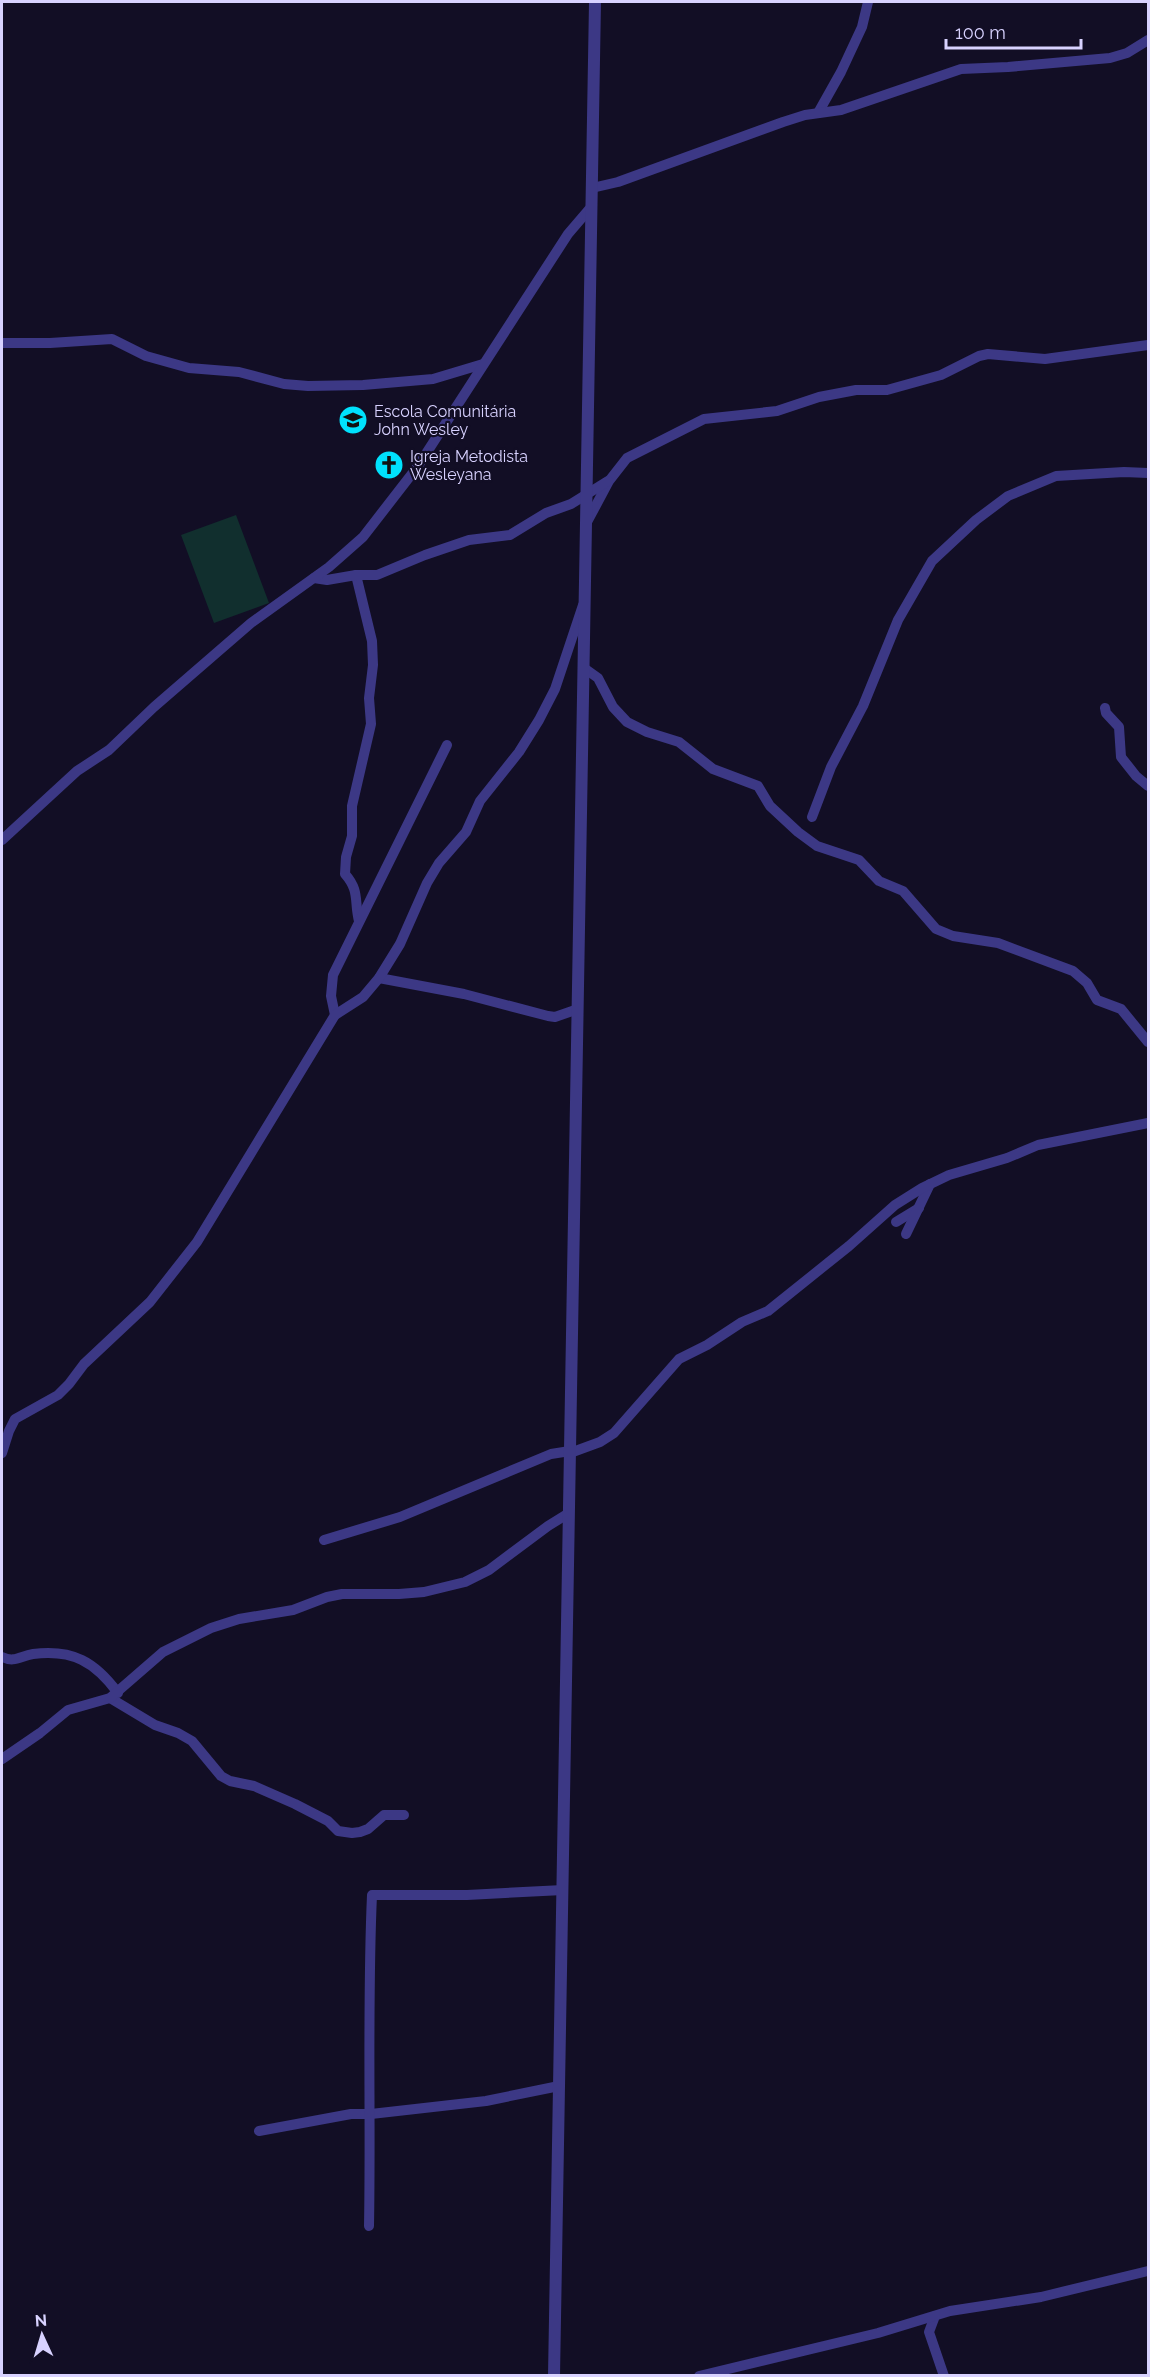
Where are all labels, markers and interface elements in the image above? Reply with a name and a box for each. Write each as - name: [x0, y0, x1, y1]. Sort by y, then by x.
- scale bar: [946, 12, 1081, 50]
- text: 100 m: [955, 22, 1006, 43]
- place label: Escola Comunitária John Wesley: [374, 402, 516, 439]
- school or university icon: Escola Comunitária John Wesley: [337, 404, 369, 436]
- place label: Igreja Metodista Wesleyana: [410, 447, 528, 484]
- church icon: Igreja Metodista Wesleyana: [373, 449, 405, 481]
- north arrow: [12, 2305, 72, 2365]
- text: N: [34, 2311, 48, 2330]

